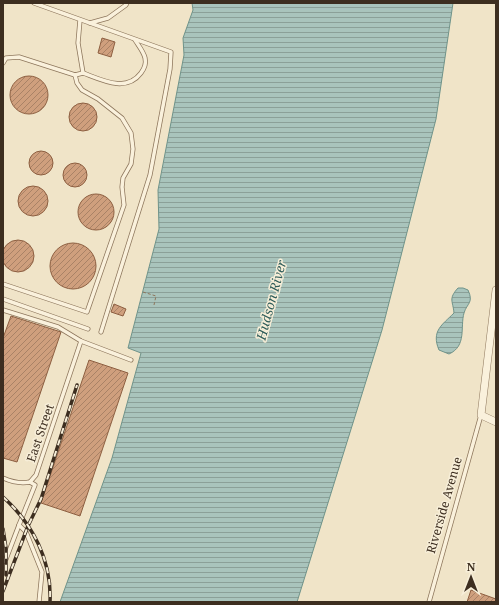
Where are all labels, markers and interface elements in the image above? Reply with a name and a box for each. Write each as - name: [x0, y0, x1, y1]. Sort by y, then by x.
- water label: Hudson River: [251, 257, 291, 343]
- street label: East Street: [22, 402, 58, 464]
- street label: Riverside Avenue: [422, 455, 466, 555]
- north arrow: [451, 557, 491, 597]
- text: N: [467, 559, 476, 574]

